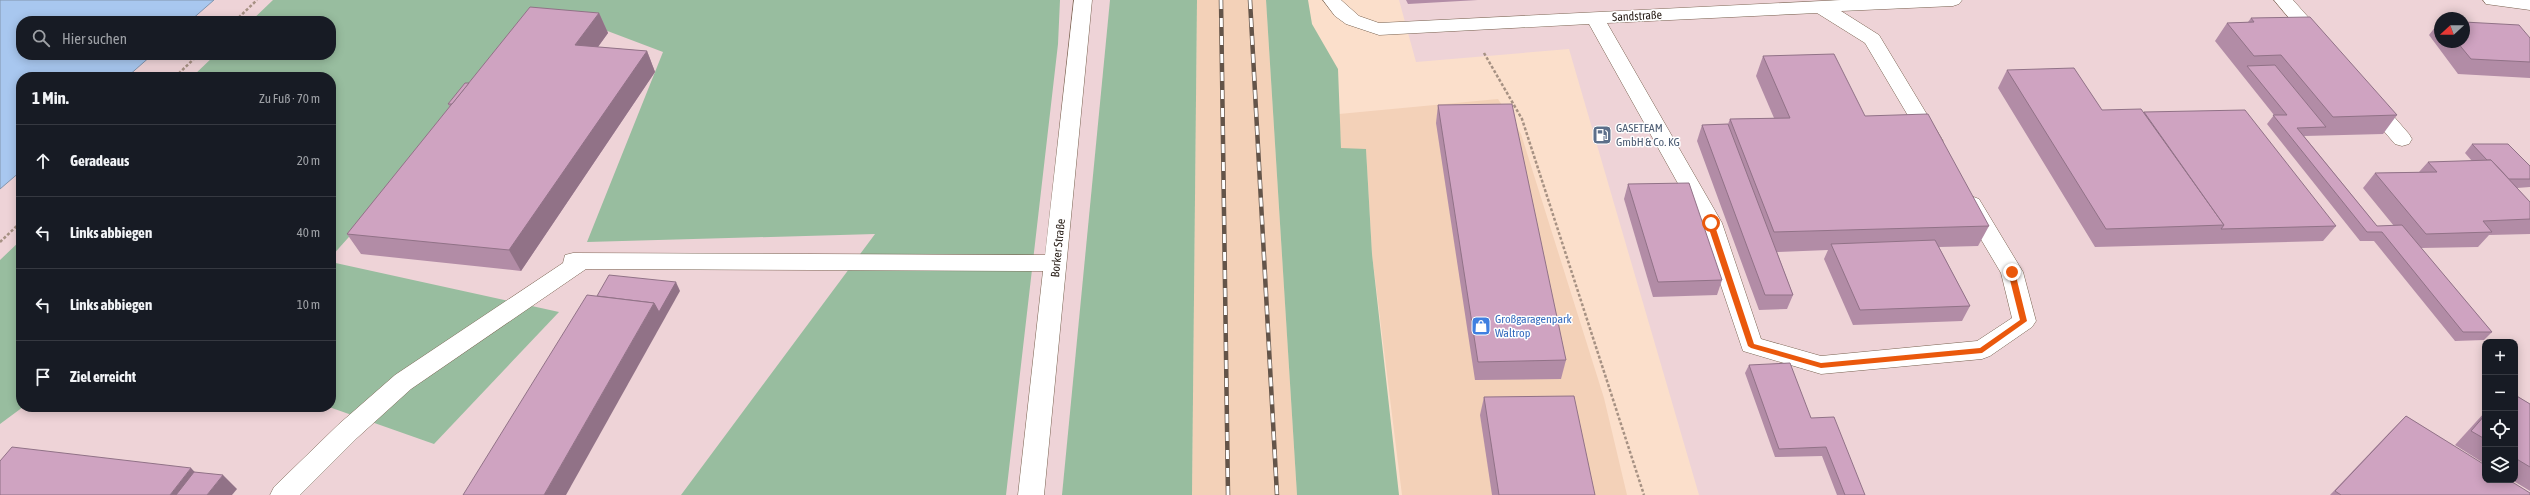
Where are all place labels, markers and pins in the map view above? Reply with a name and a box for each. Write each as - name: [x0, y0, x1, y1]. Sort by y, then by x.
- place label: GASETEAM GmbH & Co. KG: [1616, 121, 1680, 149]
- fuel station icon: GASETEAM GmbH & Co. KG: [1591, 124, 1613, 146]
- place label: Großgaragenpark Waltrop: [1495, 312, 1573, 340]
- shop icon: Großgaragenpark Waltrop: [1470, 315, 1492, 337]

